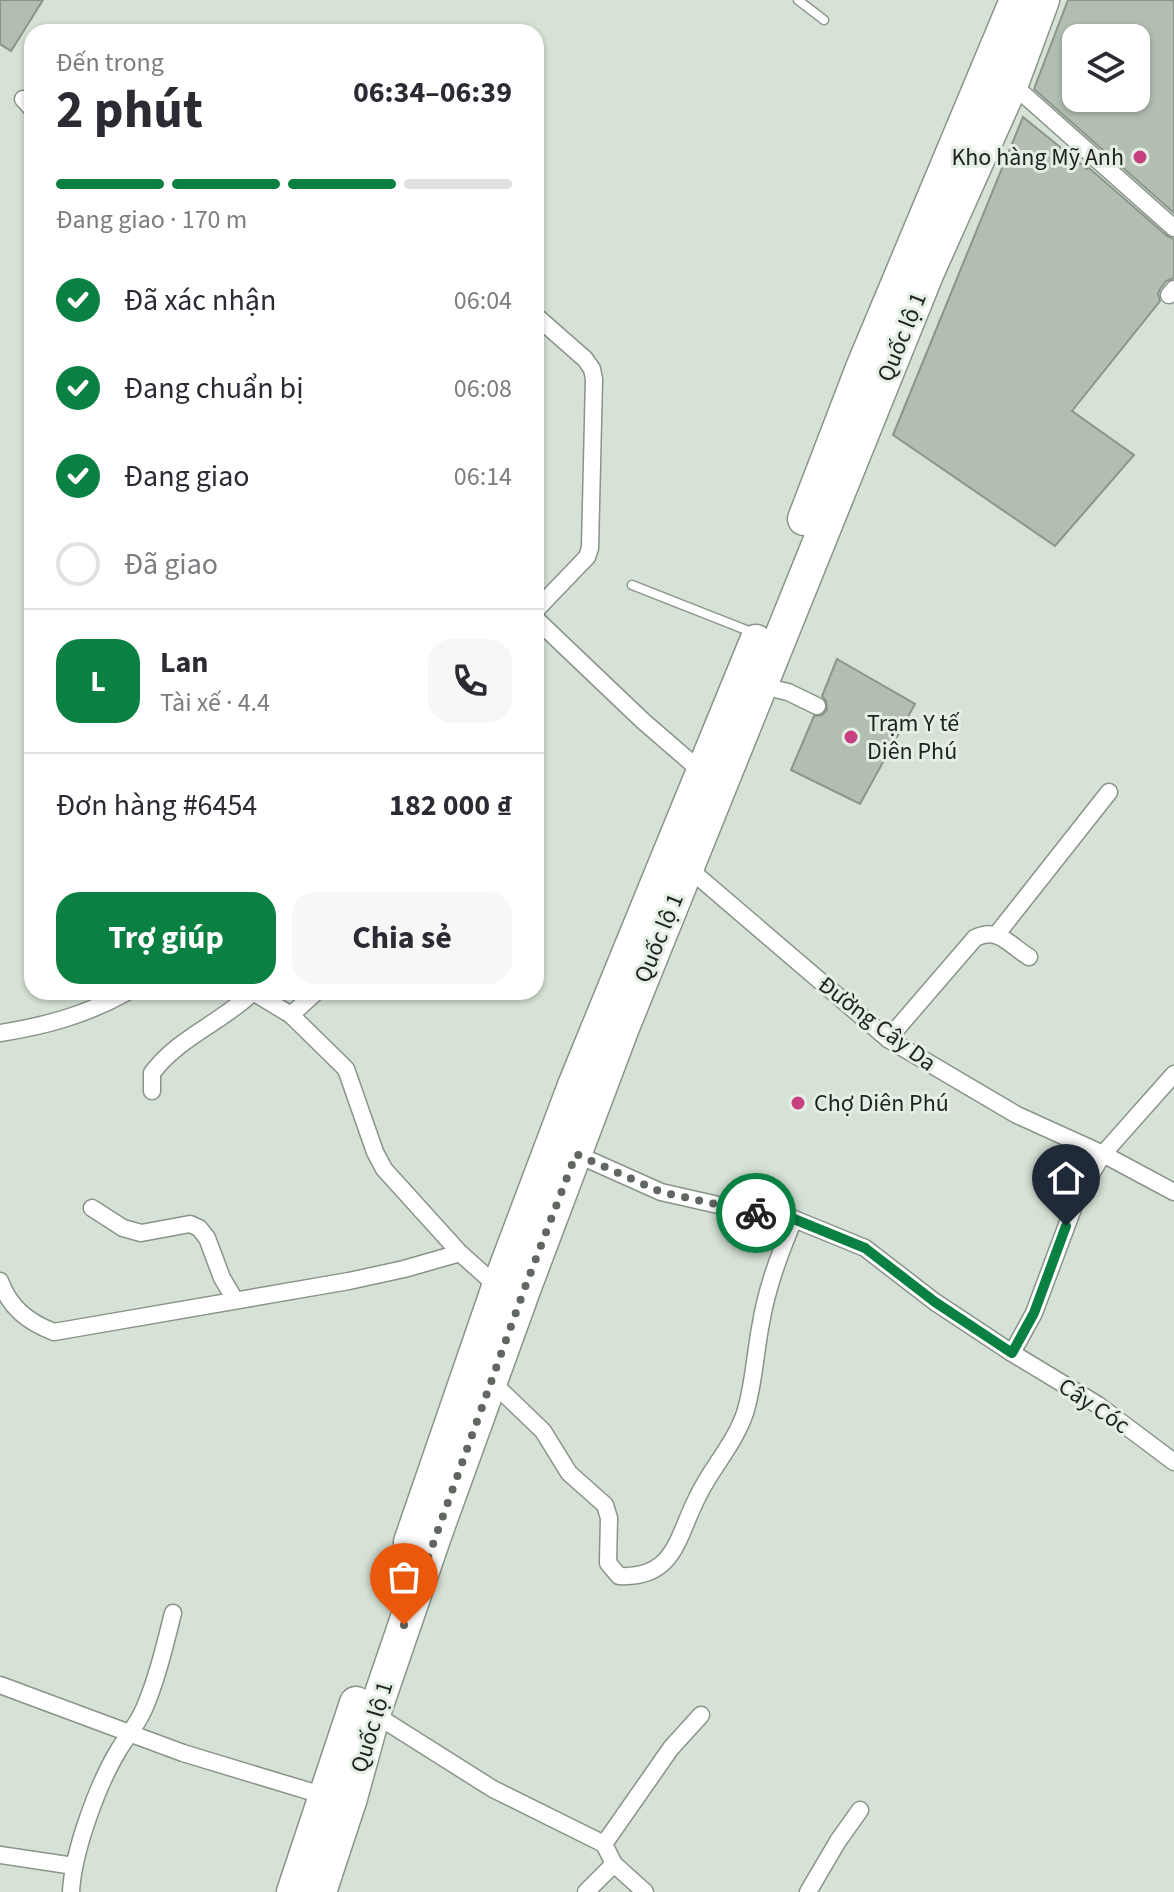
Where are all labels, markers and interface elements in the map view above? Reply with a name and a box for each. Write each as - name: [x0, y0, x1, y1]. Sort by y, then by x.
- map controls: [1062, 24, 1150, 112]
- button: layers: [1062, 24, 1150, 112]
- text: Đến trong: [56, 44, 164, 81]
- text: 06:34–06:39: [353, 71, 512, 114]
- text: 2 phút: [56, 74, 203, 148]
- place label: Kho hàng Mỹ Anh: [951, 140, 1124, 175]
- marker: Kho hàng Mỹ Anh: [1131, 148, 1149, 166]
- text: Đang giao · 170 m: [56, 201, 247, 238]
- icon: check: [56, 278, 100, 322]
- text: Đã xác nhận: [124, 279, 276, 322]
- text: 06:04: [454, 282, 512, 319]
- street label: Quốc lộ 1: [868, 287, 936, 387]
- icon: check: [56, 366, 100, 410]
- text: Đang chuẩn bị: [124, 367, 304, 410]
- text: 06:08: [454, 370, 512, 407]
- icon: check: [56, 454, 100, 498]
- text: Đang giao: [124, 455, 250, 498]
- text: 06:14: [454, 458, 512, 495]
- text: Đã giao: [124, 543, 218, 586]
- button: phone: [428, 639, 512, 723]
- text: Lan: [160, 641, 209, 684]
- text: L: [90, 660, 106, 703]
- text: Tài xế · 4.4: [160, 684, 270, 721]
- place label: Trạm Y tế Diên Phú: [867, 706, 960, 769]
- marker: Trạm Y tế Diên Phú: [842, 728, 860, 746]
- text: Đơn hàng #6454: [56, 784, 257, 827]
- text: 182 000 ₫: [389, 784, 512, 827]
- street label: Quốc lộ 1: [625, 888, 693, 988]
- button: Trợ giúp: [56, 892, 276, 984]
- button: Chia sẻ: [292, 892, 512, 984]
- street label: Đường Cây Da: [811, 968, 943, 1080]
- place label: Chợ Diên Phú: [814, 1086, 949, 1121]
- marker: Chợ Diên Phú: [789, 1094, 807, 1112]
- pin: [1032, 1144, 1100, 1226]
- icon: home: [1044, 1156, 1088, 1200]
- courier: [716, 1173, 796, 1253]
- icon: bike: [734, 1191, 778, 1235]
- street label: Cây Cóc: [1051, 1369, 1137, 1443]
- pin: [370, 1543, 438, 1625]
- icon: bag: [382, 1555, 426, 1599]
- street label: Quốc lộ 1: [342, 1677, 402, 1777]

